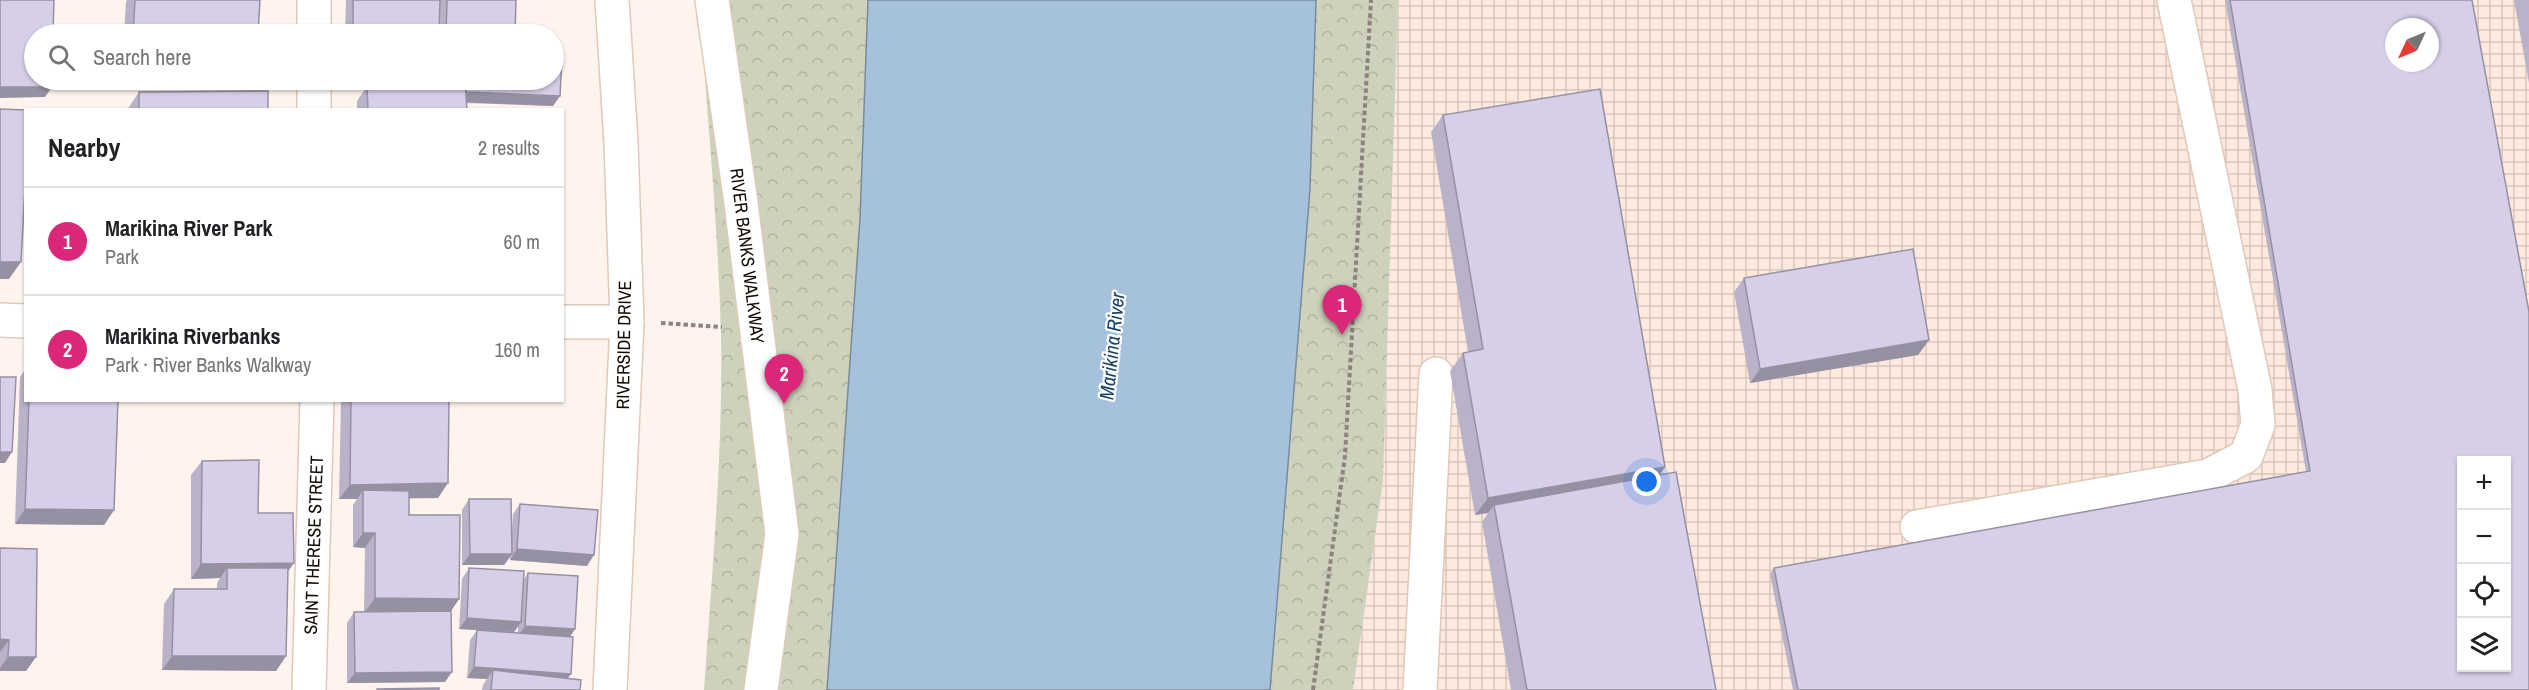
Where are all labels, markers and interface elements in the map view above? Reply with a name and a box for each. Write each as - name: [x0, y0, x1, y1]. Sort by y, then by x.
- north arrow: [2385, 18, 2439, 72]
- search box: [24, 24, 564, 90]
- icon: search: [45, 41, 78, 74]
- text: Search here: [93, 42, 191, 72]
- text: Nearby: [48, 130, 120, 165]
- text: 2 results: [478, 134, 540, 161]
- street label: RIVER BANKS WALKWAY: [724, 167, 771, 345]
- text: Marikina River Park: [105, 213, 272, 243]
- text: 1: [63, 228, 72, 255]
- text: 60 m: [504, 228, 540, 255]
- text: Park: [105, 243, 139, 270]
- street label: RIVERSIDE DRIVE: [610, 280, 637, 410]
- pin: 1: [1322, 286, 1362, 335]
- water label: Marikina River: [1092, 291, 1131, 401]
- text: Marikina Riverbanks: [105, 321, 280, 351]
- text: 2: [63, 336, 72, 363]
- text: 160 m: [494, 336, 540, 363]
- text: Park · River Banks Walkway: [105, 351, 311, 378]
- pin: 2: [764, 354, 804, 404]
- street label: SAINT THERESE STREET: [298, 455, 329, 635]
- map controls: [2457, 456, 2511, 672]
- button: +: [2457, 456, 2511, 510]
- your location: [1632, 467, 1661, 496]
- button: −: [2457, 510, 2511, 564]
- button: locate: [2457, 564, 2511, 618]
- button: layers: [2457, 618, 2511, 672]

